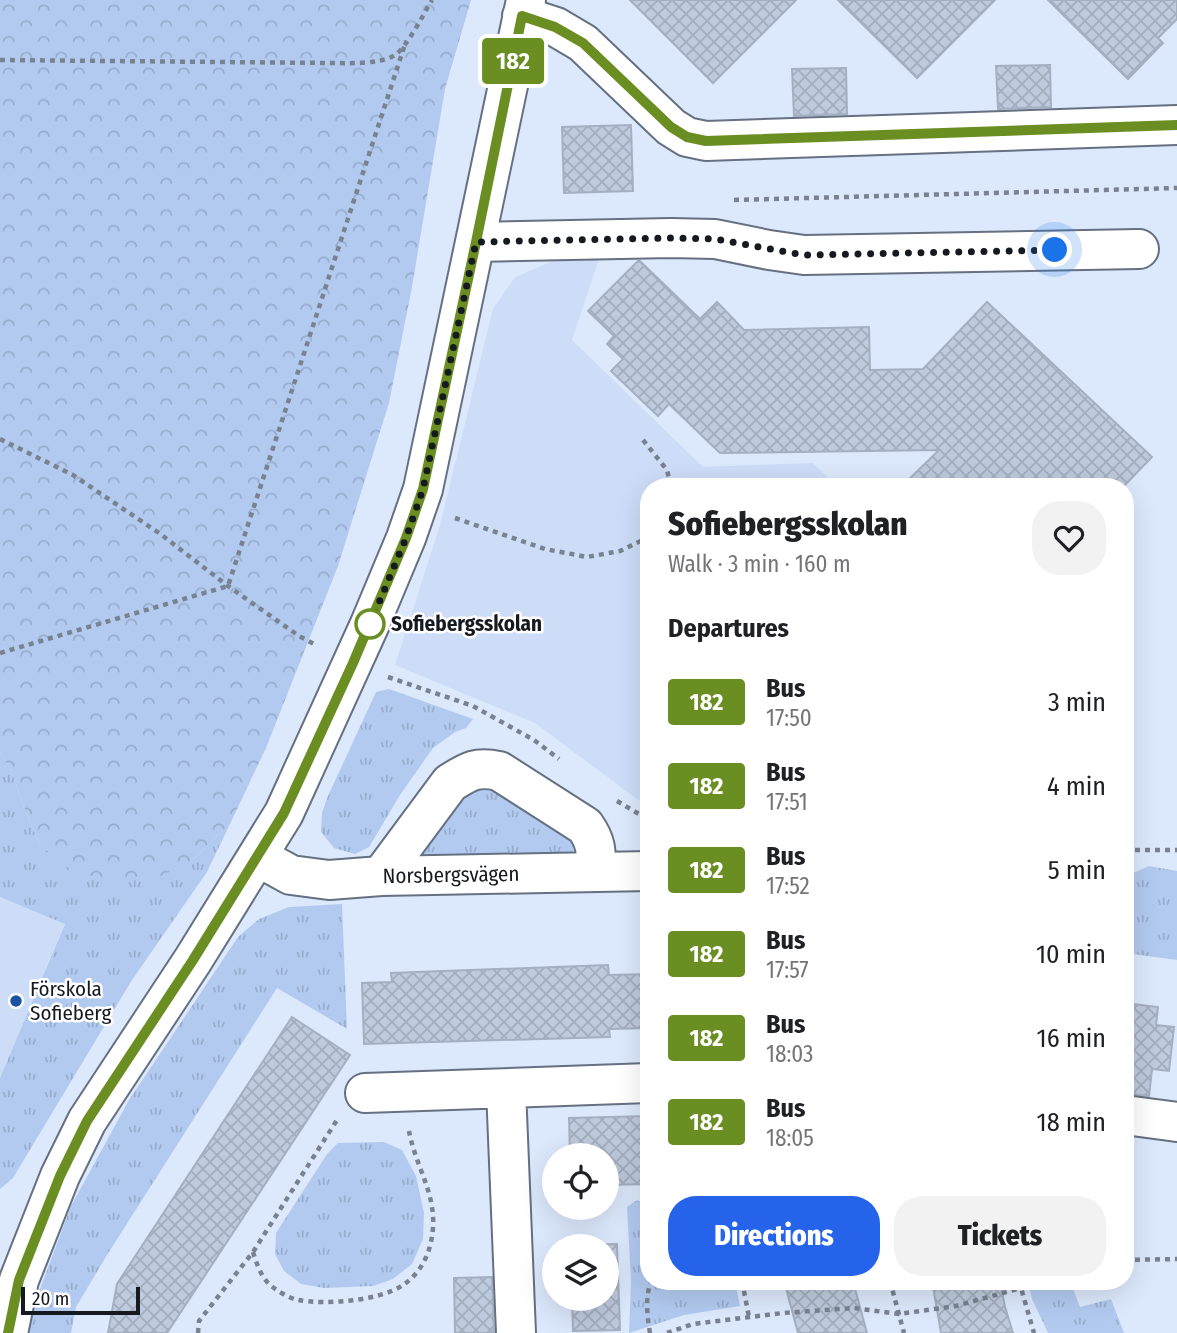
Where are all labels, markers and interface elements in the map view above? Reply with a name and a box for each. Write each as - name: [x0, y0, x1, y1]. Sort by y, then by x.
- line badge: 182: [473, 38, 553, 84]
- text: 182: [496, 47, 530, 75]
- your location: [1037, 232, 1072, 267]
- button: heart: [1032, 501, 1106, 575]
- text: Sofiebergsskolan: [668, 504, 908, 544]
- text: Walk · 3 min · 160 m: [668, 550, 851, 578]
- marker: Sofiebergsskolan: [355, 609, 385, 639]
- place label: Sofiebergsskolan: [391, 611, 542, 637]
- text: Departures: [668, 613, 789, 644]
- text: Bus: [766, 673, 805, 704]
- text: 3 min: [1048, 687, 1106, 718]
- text: 182: [690, 688, 723, 716]
- text: 17:50: [766, 704, 812, 732]
- text: Bus: [766, 757, 805, 788]
- text: 4 min: [1047, 771, 1106, 802]
- text: 182: [690, 772, 723, 800]
- text: 17:51: [766, 788, 808, 816]
- text: Bus: [766, 841, 805, 872]
- text: 5 min: [1048, 855, 1106, 886]
- text: 182: [690, 856, 723, 884]
- street label: Norsbergsvägen: [382, 861, 520, 889]
- text: 17:52: [766, 872, 810, 900]
- text: Bus: [766, 925, 805, 956]
- text: 10 min: [1036, 939, 1106, 970]
- text: 182: [690, 940, 723, 968]
- text: 17:57: [766, 956, 809, 984]
- place label: Förskola Sofieberg: [30, 976, 111, 1026]
- marker: Förskola Sofieberg: [8, 993, 24, 1009]
- text: Bus: [766, 1009, 805, 1040]
- text: 16 min: [1037, 1023, 1106, 1054]
- text: 182: [690, 1024, 723, 1052]
- text: 18:03: [766, 1040, 813, 1068]
- text: Bus: [766, 1093, 805, 1124]
- text: 18 min: [1037, 1107, 1106, 1138]
- text: 182: [690, 1108, 723, 1136]
- text: 18:05: [766, 1124, 814, 1152]
- map controls: [542, 1143, 619, 1311]
- button: locate: [542, 1143, 619, 1220]
- button: Directions: [668, 1196, 880, 1276]
- button: Tickets: [894, 1196, 1106, 1276]
- button: layers: [542, 1234, 619, 1311]
- scale bar: [21, 1284, 140, 1316]
- text: 20 m: [32, 1287, 69, 1310]

